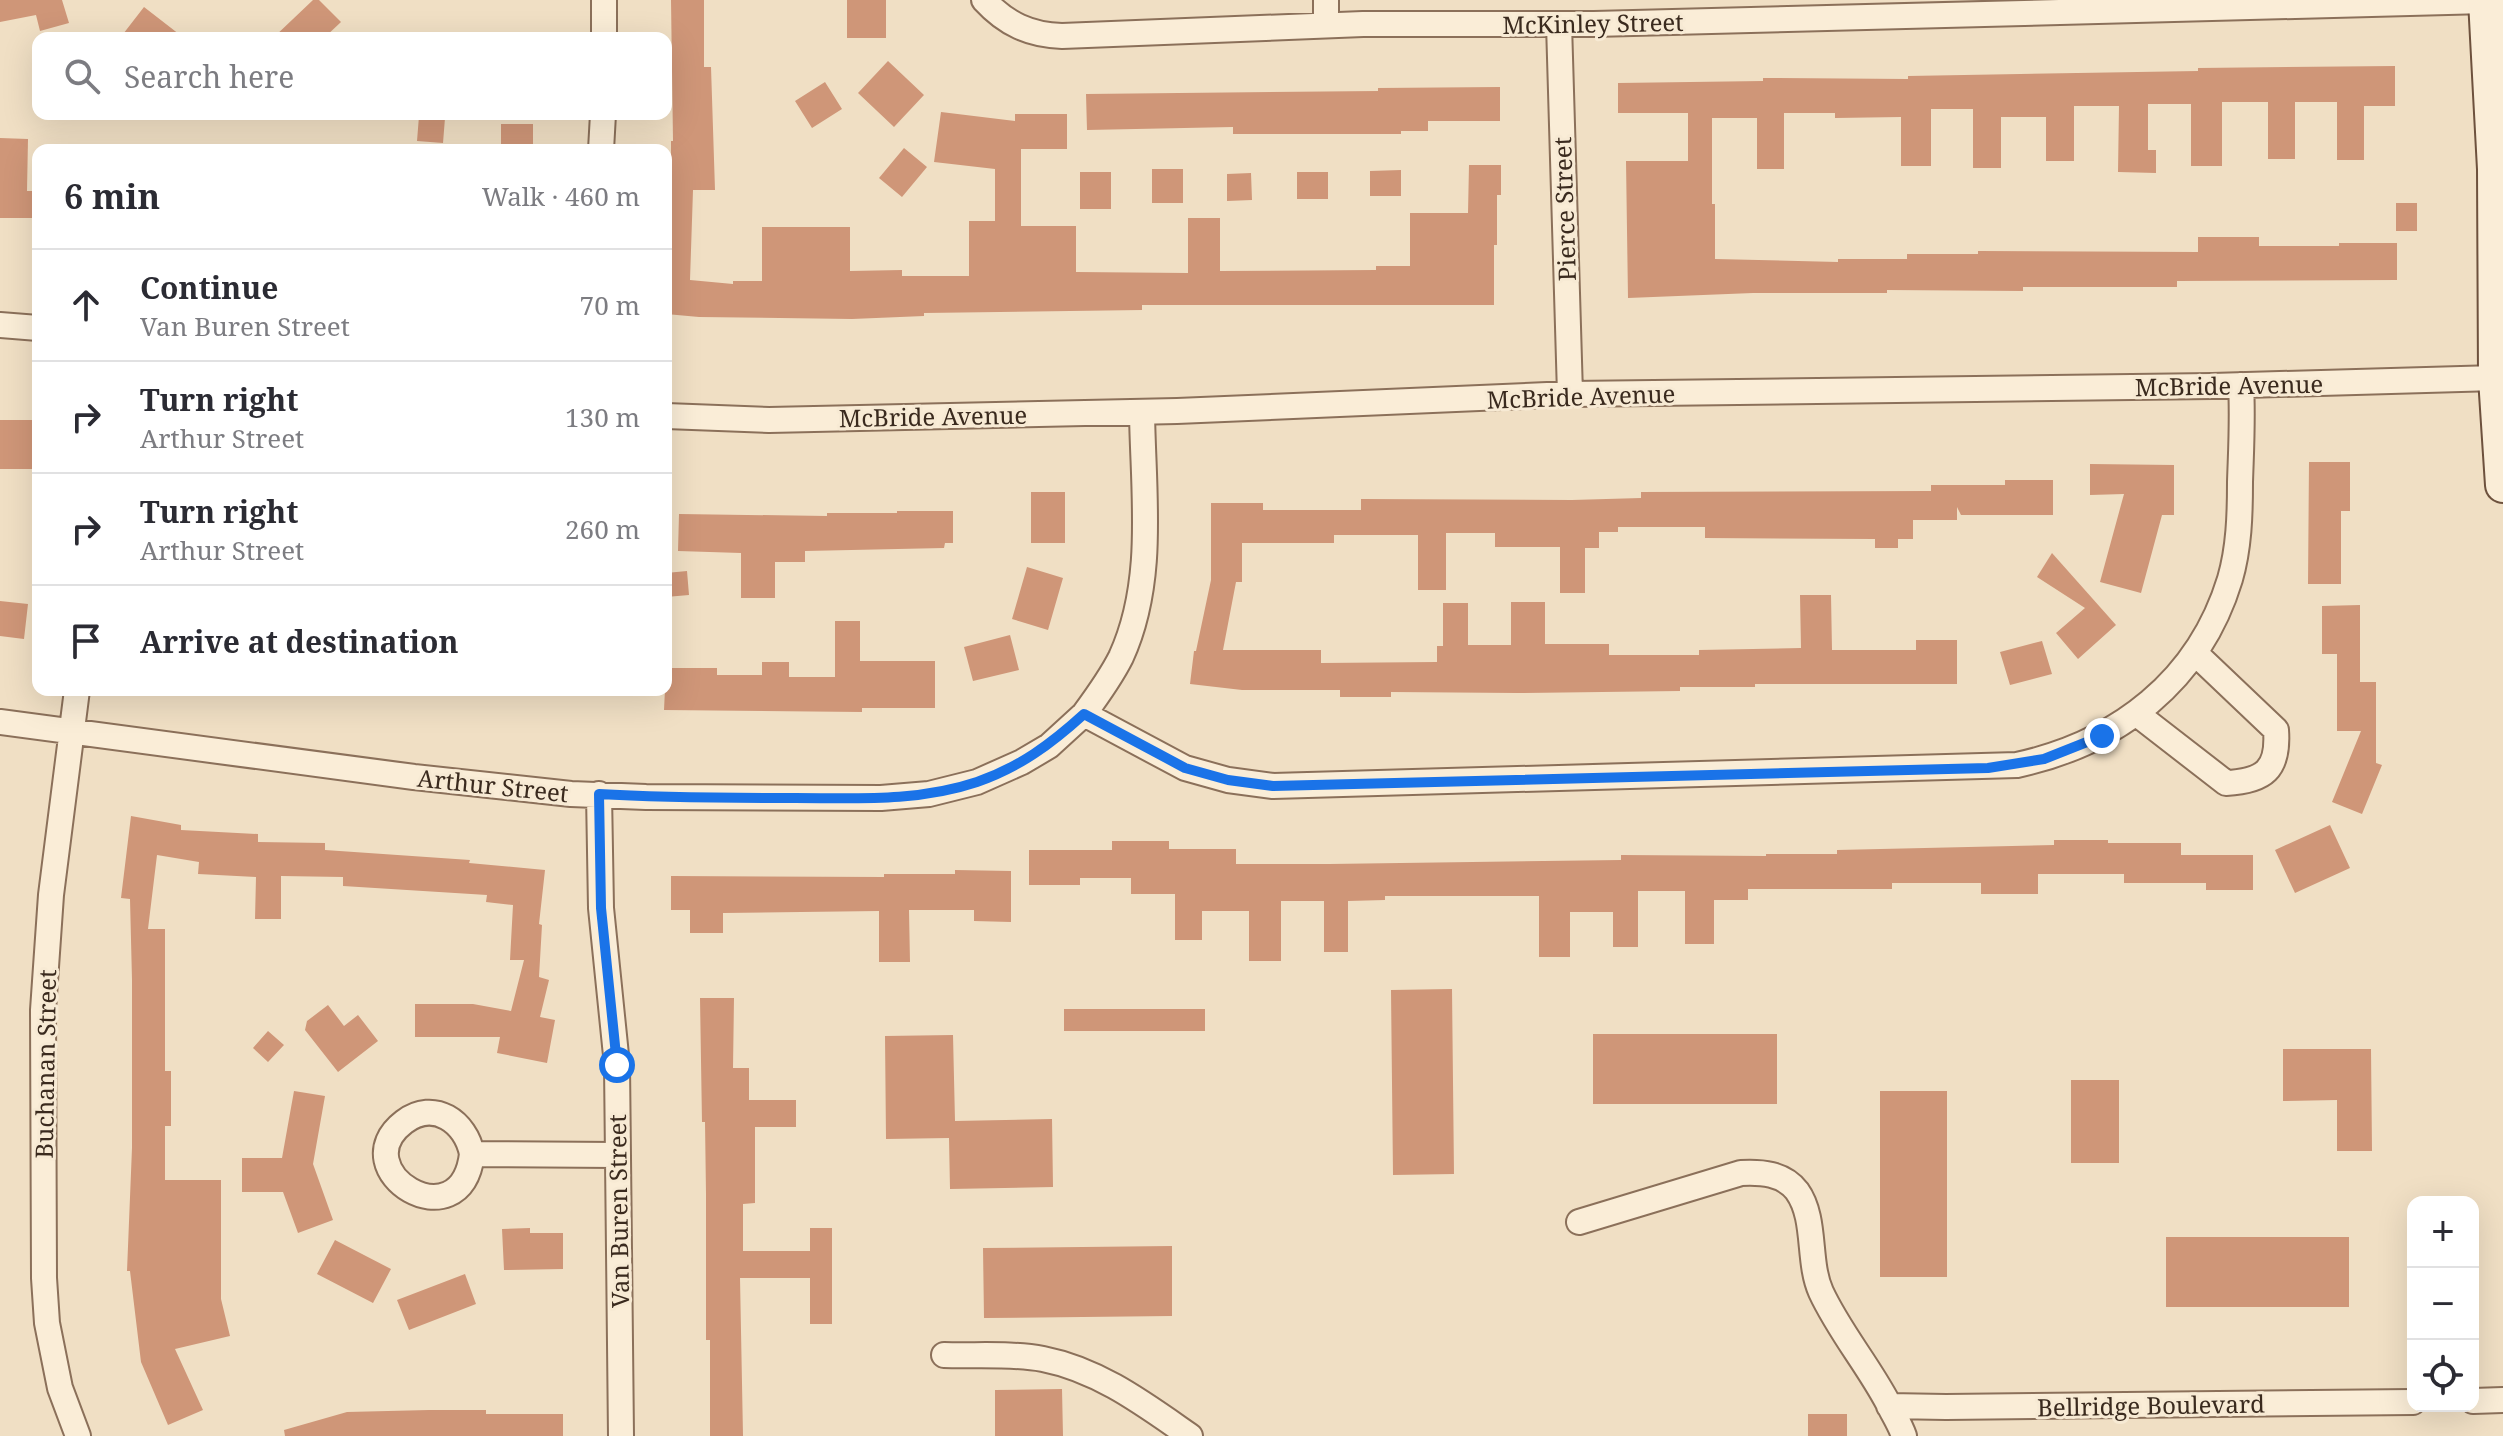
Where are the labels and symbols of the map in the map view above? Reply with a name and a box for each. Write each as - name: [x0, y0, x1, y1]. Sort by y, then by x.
- street label: McKinley Street: [1502, 5, 1684, 41]
- street label: Pierce Street: [1545, 136, 1583, 282]
- street label: McBride Avenue: [2134, 367, 2324, 403]
- street label: McBride Avenue: [1486, 376, 1676, 416]
- street label: McBride Avenue: [838, 398, 1028, 434]
- route end: [2084, 718, 2120, 754]
- street label: Arthur Street: [416, 761, 570, 809]
- street label: Buchanan Street: [27, 969, 63, 1159]
- route start: [599, 1047, 635, 1083]
- street label: Van Buren Street: [600, 1114, 636, 1308]
- street label: Bellridge Boulevard: [2037, 1387, 2265, 1423]

